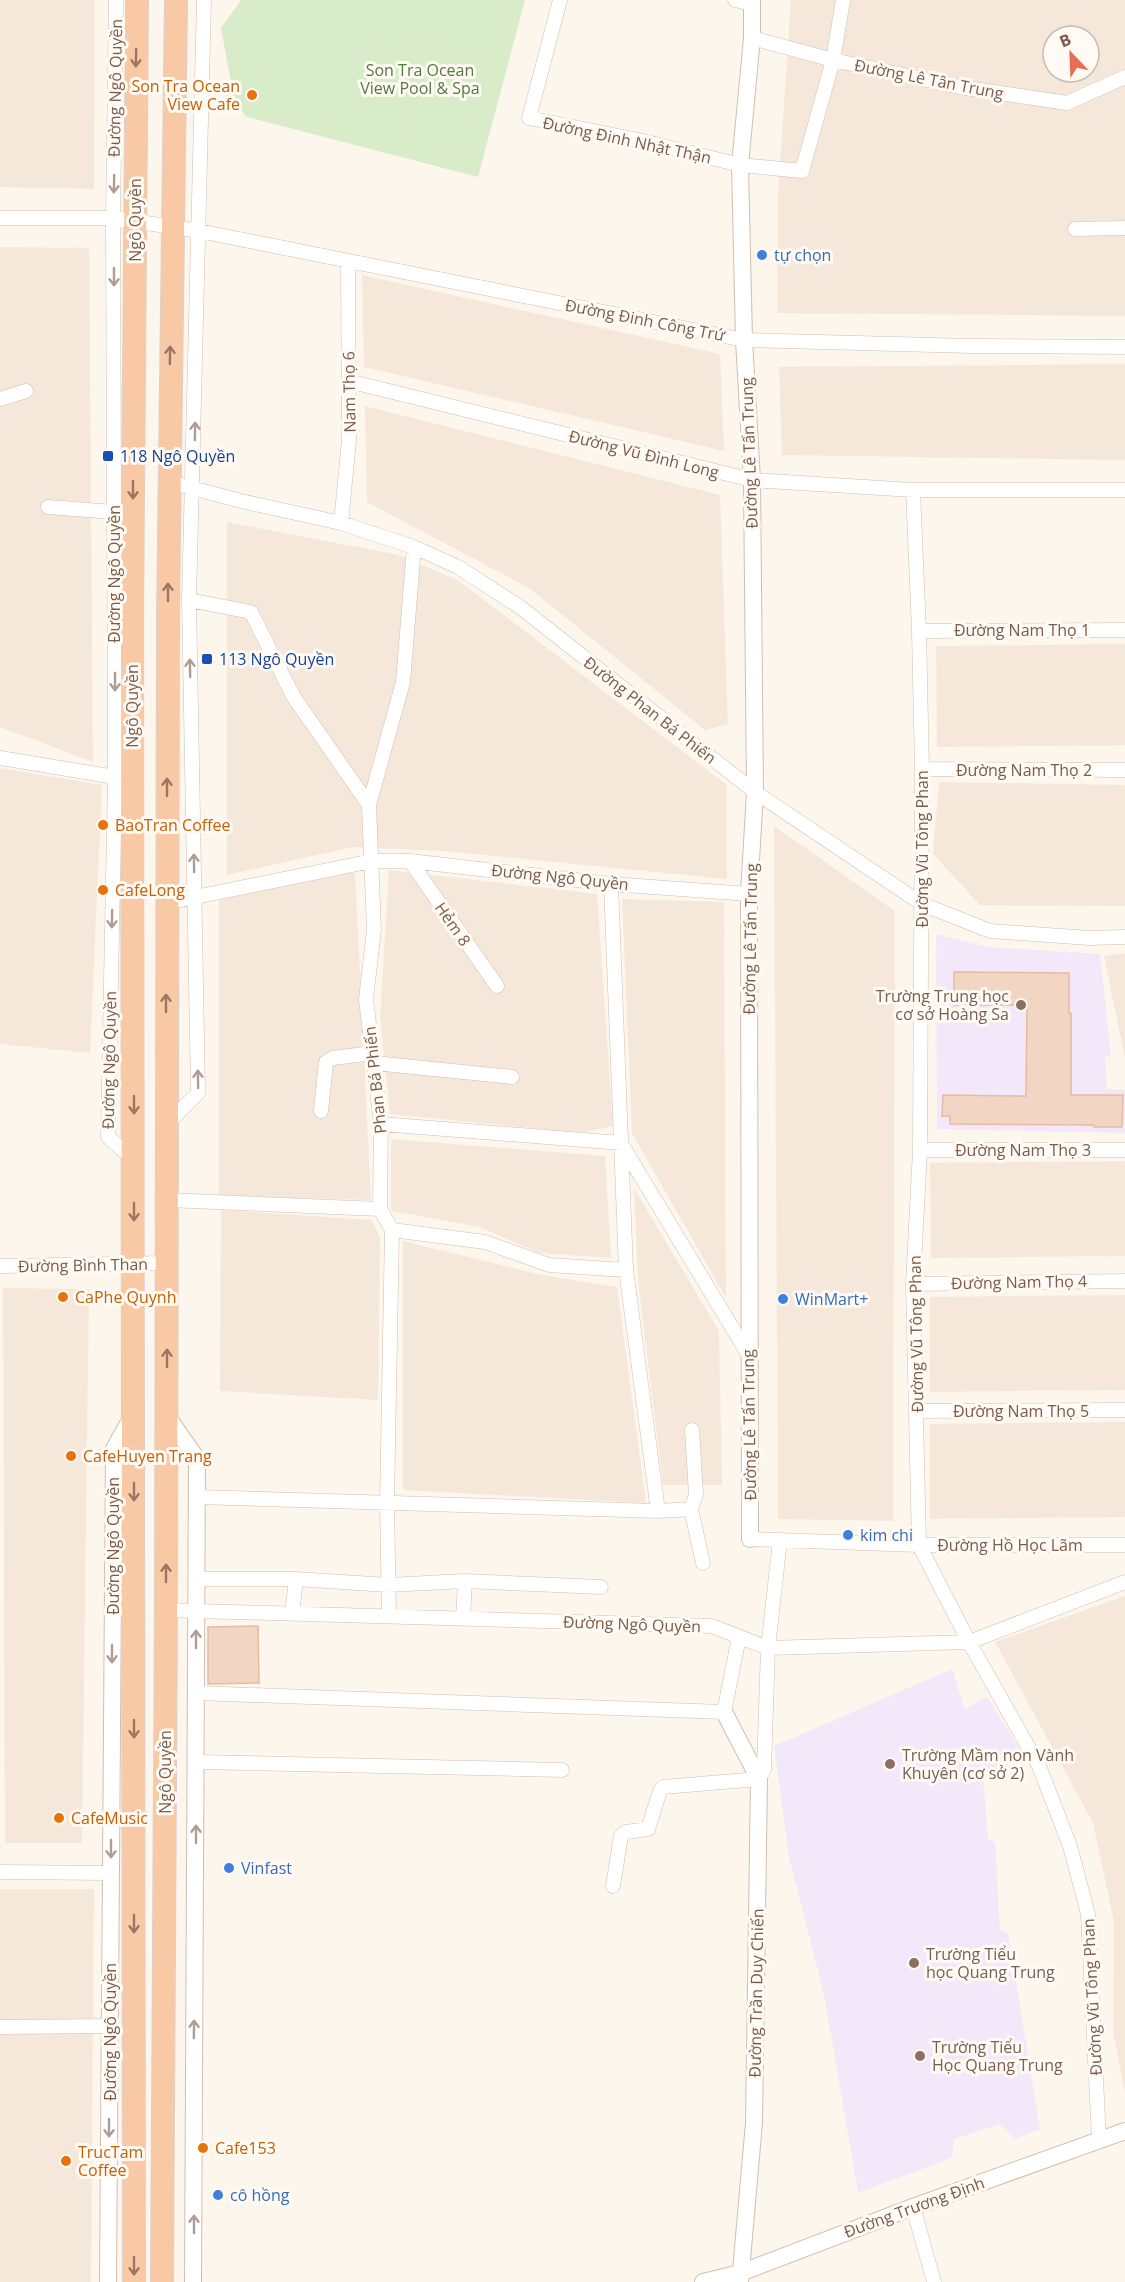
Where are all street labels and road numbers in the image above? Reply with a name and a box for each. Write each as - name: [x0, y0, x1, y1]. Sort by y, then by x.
- street label: Đường Ngô Quyền: [103, 19, 127, 157]
- street label: Đường Lê Tân Trung: [853, 54, 1006, 104]
- street label: Đường Đinh Nhật Thận: [541, 111, 713, 169]
- street label: Ngô Quyền: [124, 178, 146, 262]
- street label: Đường Đinh Công Trứ: [563, 294, 728, 347]
- street label: Nam Thọ 6: [337, 351, 361, 433]
- street label: Đường Lê Tấn Trung: [735, 377, 763, 529]
- street label: Đường Vũ Đình Long: [567, 425, 722, 483]
- street label: Đường Ngô Quyền: [103, 505, 125, 643]
- street label: Đường Nam Thọ 1: [954, 619, 1090, 641]
- street label: Đường Phan Bá Phiến: [579, 651, 721, 769]
- street label: Ngô Quyền: [121, 664, 143, 748]
- street label: Đường Nam Thọ 2: [956, 759, 1092, 781]
- street label: Đường Vũ Tông Phan: [911, 770, 933, 928]
- street label: Đường Ngô Quyền: [490, 859, 630, 895]
- street label: Đường Lê Tấn Trung: [738, 863, 762, 1015]
- street label: Hẻm 8: [430, 898, 476, 950]
- street label: Đường Ngô Quyền: [97, 991, 121, 1129]
- street label: Phan Bá Phiến: [358, 1025, 392, 1135]
- street label: Đường Nam Thọ 3: [955, 1139, 1091, 1161]
- street label: Đường Bình Than: [18, 1253, 148, 1277]
- street label: Đường Vũ Tông Phan: [904, 1255, 928, 1413]
- street label: Đường Nam Thọ 4: [951, 1270, 1087, 1294]
- street label: Đường Lê Tấn Trung: [737, 1349, 761, 1501]
- street label: Đường Nam Thọ 5: [953, 1400, 1089, 1422]
- street label: Đường Ngô Quyền: [102, 1477, 124, 1615]
- street label: Đường Hồ Học Lãm: [937, 1534, 1083, 1556]
- street label: Đường Ngô Quyền: [563, 1611, 701, 1637]
- street label: Ngô Quyền: [154, 1730, 176, 1814]
- street label: Đường Trần Duy Chiến: [744, 1908, 768, 2078]
- street label: Đường Vũ Tông Phan: [1077, 1918, 1107, 2076]
- street label: Đường Ngô Quyền: [99, 1963, 121, 2101]
- street label: Đường Trương Định: [841, 2171, 987, 2243]

